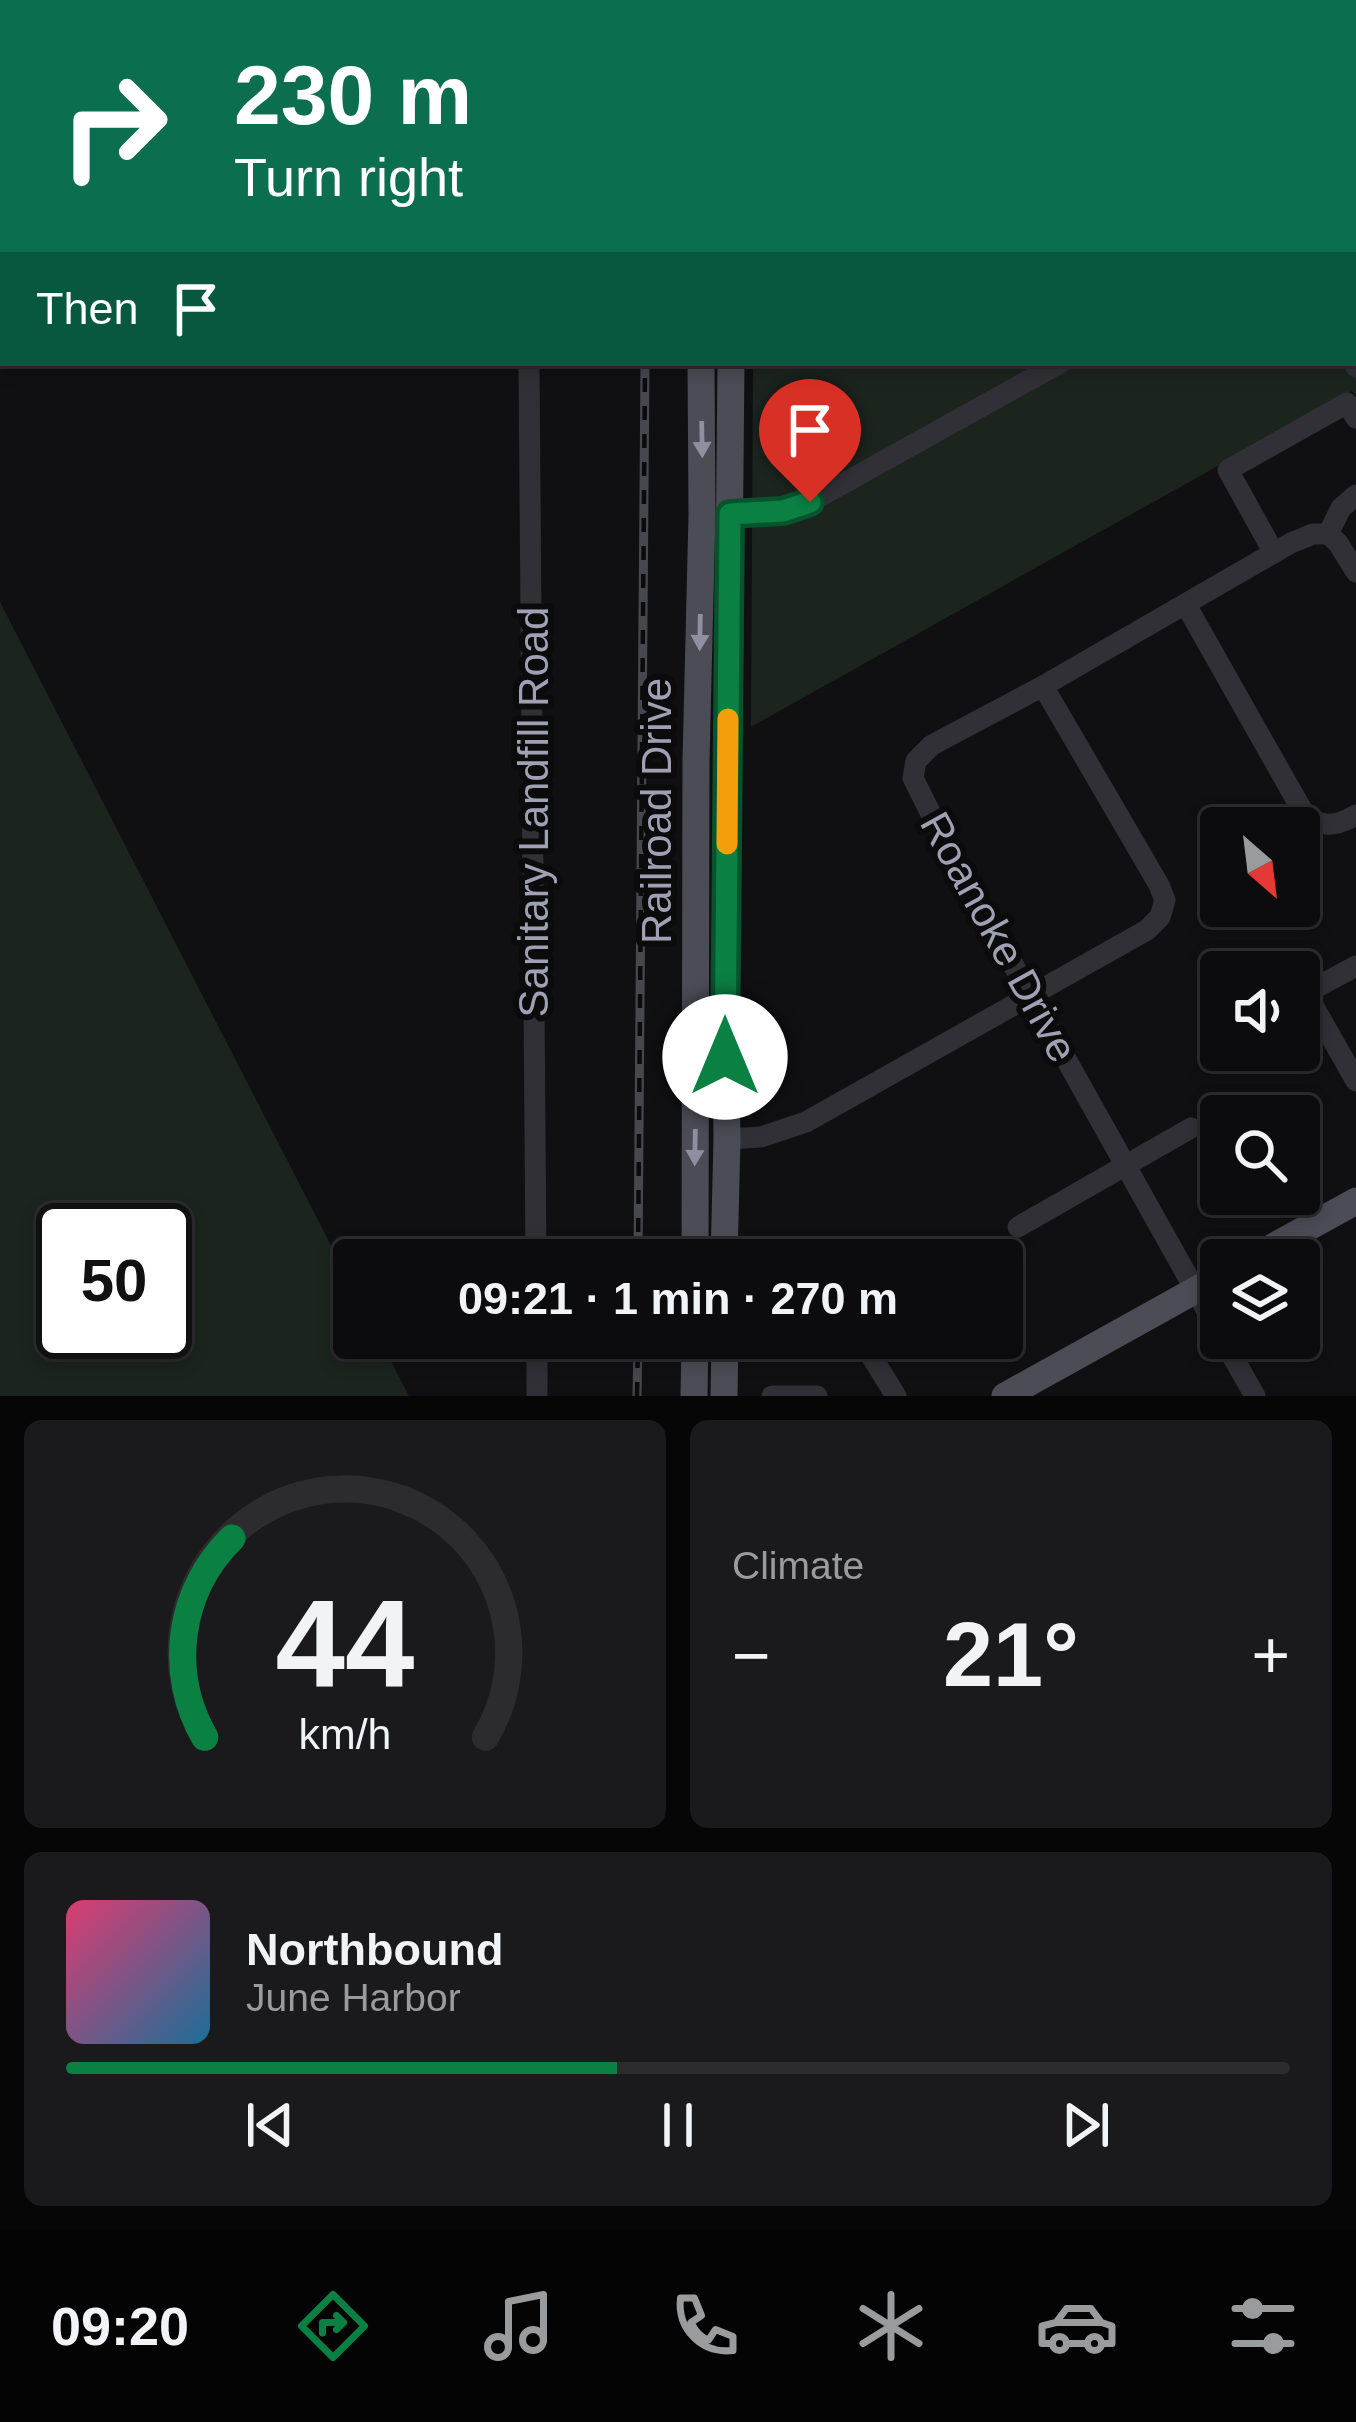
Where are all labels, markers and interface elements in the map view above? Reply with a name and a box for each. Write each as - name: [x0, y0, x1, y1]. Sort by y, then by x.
- icon: right: [36, 48, 192, 204]
- text: 230 m: [234, 48, 472, 142]
- text: Turn right: [234, 147, 463, 207]
- icon: arrive: [163, 276, 229, 342]
- text: Then: [36, 283, 139, 334]
- pin: [759, 379, 861, 502]
- icon: arrive: [777, 397, 843, 463]
- one-way arrow: [692, 421, 711, 459]
- street label: Sanitary Landfill Road: [510, 607, 557, 1017]
- one-way arrow: [690, 614, 709, 652]
- street label: Railroad Drive: [633, 678, 680, 944]
- street label: Roanoke Drive: [911, 804, 1087, 1070]
- north arrow: [1200, 807, 1320, 927]
- map controls: [1200, 807, 1320, 1359]
- button: sound: [1200, 951, 1320, 1071]
- position arrow: [662, 994, 788, 1120]
- button: search: [1200, 1095, 1320, 1215]
- one-way arrow: [686, 1129, 705, 1167]
- speed limit sign: 50: [36, 1203, 192, 1359]
- button: layers: [1200, 1239, 1320, 1359]
- text: 09:21 · 1 min · 270 m: [458, 1273, 898, 1324]
- text: Climate: [732, 1544, 864, 1587]
- text: 44: [276, 1573, 414, 1712]
- text: 21°: [943, 1605, 1079, 1705]
- text: −: [732, 1618, 771, 1692]
- text: +: [1251, 1618, 1290, 1692]
- text: km/h: [299, 1710, 391, 1758]
- text: Northbound: [246, 1924, 503, 1975]
- text: June Harbor: [246, 1976, 461, 2019]
- icon: previous: [237, 2092, 303, 2158]
- icon: pause: [645, 2092, 711, 2158]
- icon: next: [1053, 2092, 1119, 2158]
- icon: directions: [291, 2284, 375, 2368]
- icon: music: [477, 2284, 561, 2368]
- icon: phone: [663, 2284, 747, 2368]
- icon: climate: [849, 2284, 933, 2368]
- icon: car: [1035, 2284, 1119, 2368]
- icon: filters: [1221, 2284, 1305, 2368]
- text: 09:20: [51, 2296, 189, 2356]

